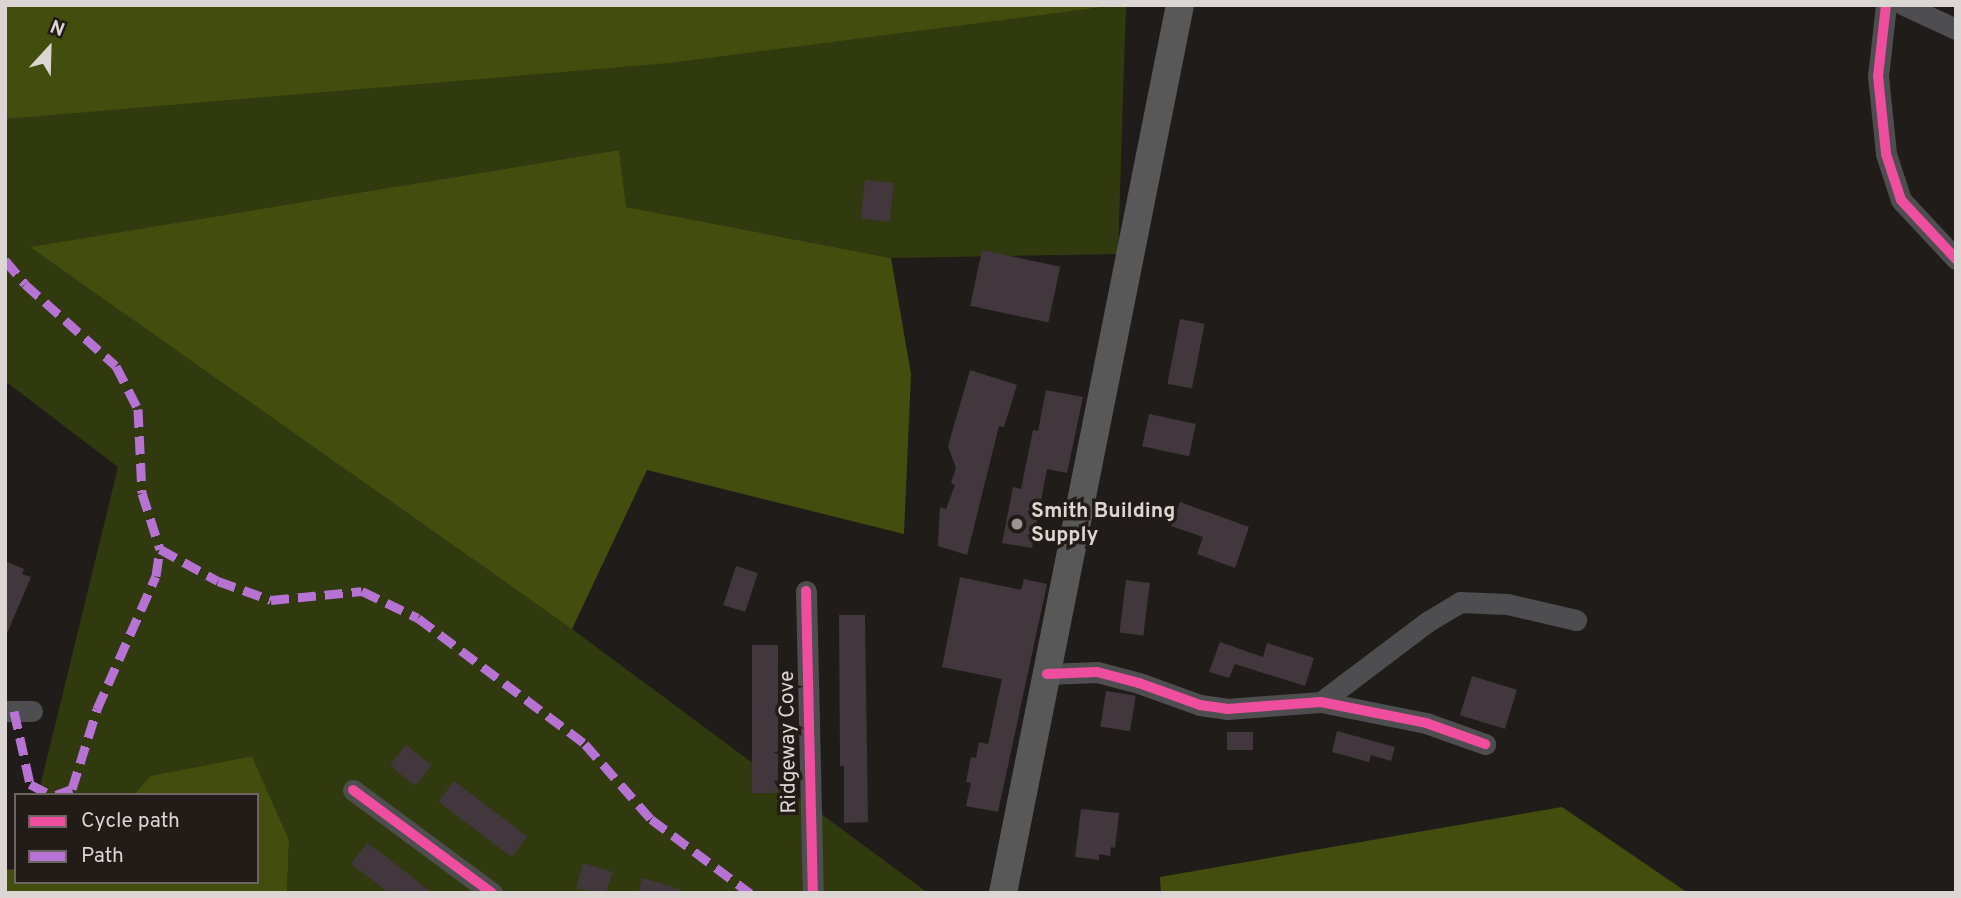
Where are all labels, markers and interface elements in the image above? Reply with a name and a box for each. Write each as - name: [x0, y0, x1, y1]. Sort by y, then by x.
- north arrow: [14, 14, 84, 84]
- text: N: [46, 16, 68, 43]
- place label: Smith Building Supply: [1031, 499, 1175, 549]
- marker: Smith Building Supply: [1009, 516, 1025, 532]
- street label: Ridgeway Cove: [775, 670, 803, 814]
- legend: [14, 793, 259, 884]
- text: Cycle path: [81, 808, 180, 835]
- text: Path: [81, 843, 124, 870]

